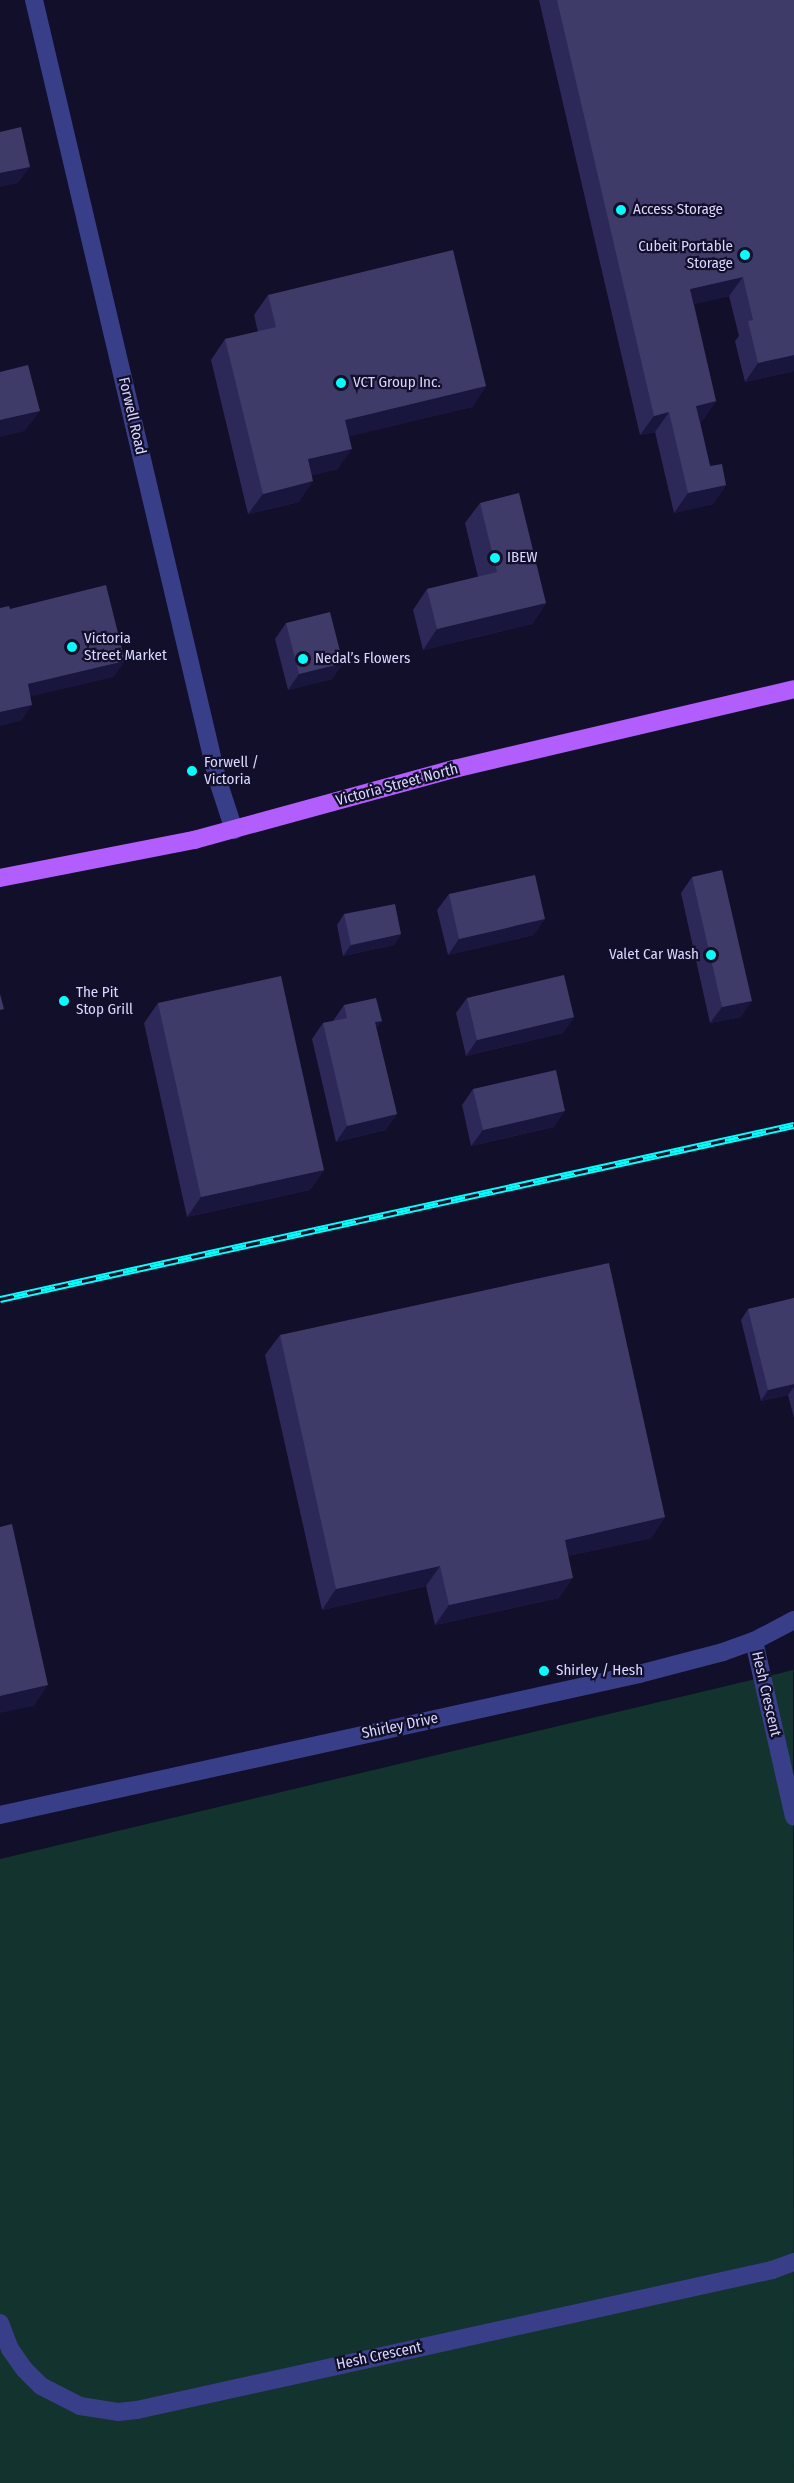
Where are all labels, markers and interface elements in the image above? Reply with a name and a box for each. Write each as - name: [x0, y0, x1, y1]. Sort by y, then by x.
- place label: Access Storage: [633, 201, 723, 219]
- marker: Access Storage: [614, 203, 628, 217]
- place label: Cubeit Portable Storage: [638, 237, 733, 272]
- marker: Cubeit Portable Storage: [738, 248, 752, 262]
- place label: VCT Group Inc.: [353, 374, 441, 392]
- street label: Forwell Road: [114, 376, 150, 456]
- marker: VCT Group Inc.: [334, 376, 348, 390]
- place label: IBEW: [507, 549, 537, 567]
- marker: IBEW: [488, 551, 502, 565]
- place label: Victoria Street Market: [84, 629, 167, 664]
- marker: Victoria Street Market: [65, 640, 79, 654]
- place label: Nedal’s Flowers: [315, 650, 410, 668]
- marker: Nedal’s Flowers: [296, 652, 310, 666]
- place label: Forwell / Victoria: [204, 753, 259, 788]
- street label: Victoria Street North: [334, 760, 460, 810]
- marker: Forwell / Victoria: [185, 764, 199, 778]
- place label: Valet Car Wash: [609, 946, 699, 964]
- marker: Valet Car Wash: [704, 948, 718, 962]
- place label: The Pit Stop Grill: [76, 983, 133, 1018]
- marker: The Pit Stop Grill: [57, 994, 71, 1008]
- street label: Hesh Crescent: [747, 1650, 785, 1738]
- place label: Shirley / Hesh: [556, 1662, 643, 1680]
- marker: Shirley / Hesh: [537, 1664, 551, 1678]
- street label: Shirley Drive: [360, 1709, 440, 1743]
- street label: Hesh Crescent: [335, 2338, 423, 2374]

